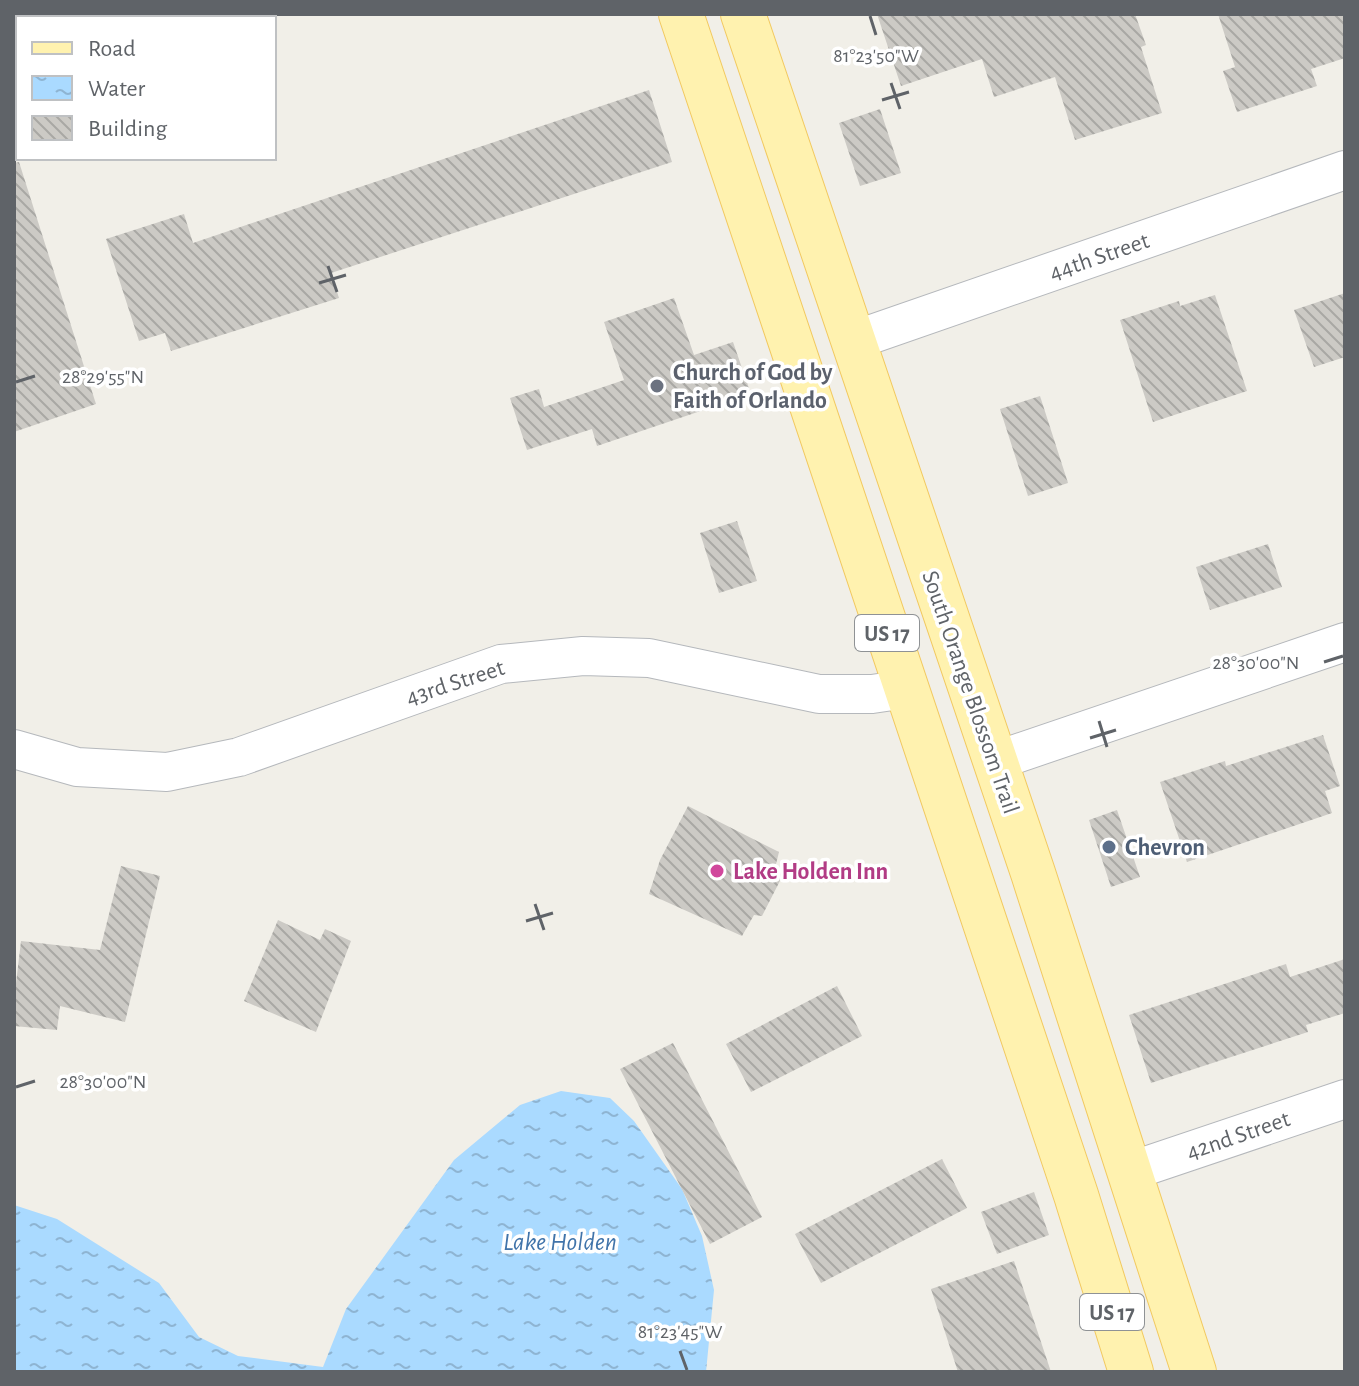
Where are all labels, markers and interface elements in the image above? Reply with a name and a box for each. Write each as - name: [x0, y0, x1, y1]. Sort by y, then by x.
- legend: [16, 16, 276, 160]
- text: Road: [88, 37, 136, 61]
- text: 81°23'50"W: [833, 46, 919, 66]
- text: Water: [88, 77, 146, 101]
- text: Building: [88, 117, 167, 141]
- street label: 44th Street: [1046, 229, 1153, 285]
- place label: Church of God by Faith of Orlando: [673, 361, 833, 413]
- text: 28°29'55"N: [62, 367, 144, 387]
- marker: Church of God by Faith of Orlando: [648, 377, 666, 395]
- street label: South Orange Blossom Trail: [917, 568, 1023, 817]
- road number: US 17: [855, 615, 919, 651]
- text: 28°30'00"N: [1213, 653, 1299, 673]
- street label: 43rd Street: [403, 656, 508, 710]
- place label: Chevron: [1125, 836, 1205, 860]
- marker: Chevron: [1100, 838, 1118, 856]
- place label: Lake Holden Inn: [733, 860, 888, 884]
- marker: Lake Holden Inn: [708, 862, 726, 880]
- text: 28°30'00"N: [60, 1072, 146, 1092]
- street label: 42nd Street: [1183, 1107, 1293, 1165]
- water label: Lake Holden: [503, 1229, 617, 1255]
- road number: US 17: [1080, 1294, 1144, 1330]
- text: 81°23'45"W: [638, 1322, 722, 1342]

